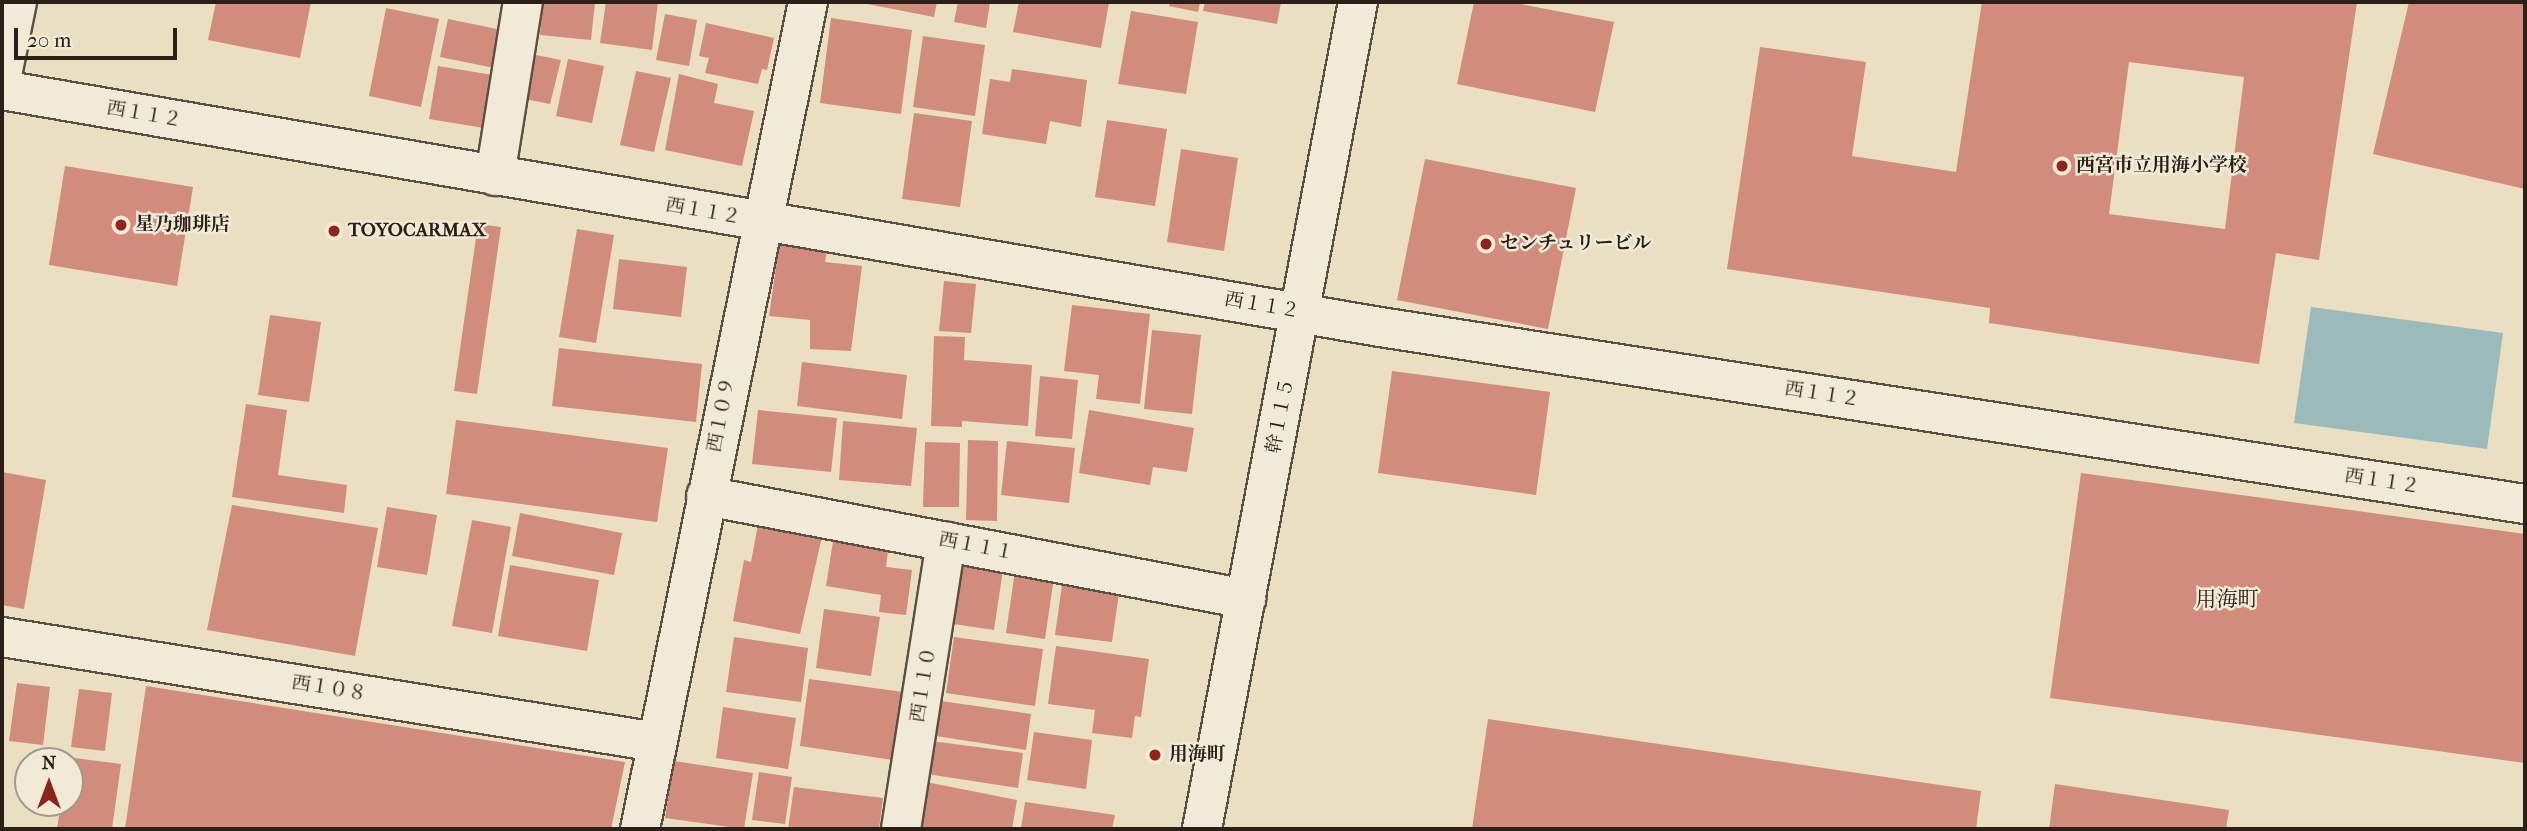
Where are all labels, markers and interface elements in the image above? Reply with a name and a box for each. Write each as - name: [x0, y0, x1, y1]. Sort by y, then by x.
- scale bar: [18, 14, 180, 58]
- text: 20 m: [27, 28, 71, 52]
- street label: 西１１２: [105, 97, 183, 133]
- place label: 西宮市立用海小学校: [2076, 155, 2247, 177]
- marker: 西宮市立用海小学校: [2054, 158, 2070, 174]
- street label: 西１１２: [664, 194, 742, 230]
- place label: 星乃珈琲店: [135, 214, 230, 236]
- marker: 星乃珈琲店: [113, 217, 129, 233]
- place label: TOYOCARMAX: [348, 220, 486, 242]
- marker: TOYOCARMAX: [326, 223, 342, 239]
- place label: センチュリービル: [1500, 233, 1652, 255]
- marker: センチュリービル: [1478, 236, 1494, 252]
- street label: 西１１２: [1223, 288, 1301, 324]
- street label: 西１０９: [704, 376, 740, 454]
- street label: 幹１１５: [1263, 377, 1299, 455]
- street label: 西１１２: [1783, 378, 1861, 412]
- street label: 西１１２: [2343, 465, 2421, 499]
- street label: 西１１１: [937, 529, 1015, 565]
- district label: 用海町: [2196, 586, 2258, 612]
- street label: 西１１０: [907, 646, 941, 724]
- street label: 西１０８: [290, 672, 368, 706]
- place label: 用海町: [1169, 744, 1226, 766]
- north arrow: [14, 747, 84, 817]
- marker: 用海町: [1147, 747, 1163, 763]
- text: N: [42, 752, 56, 774]

